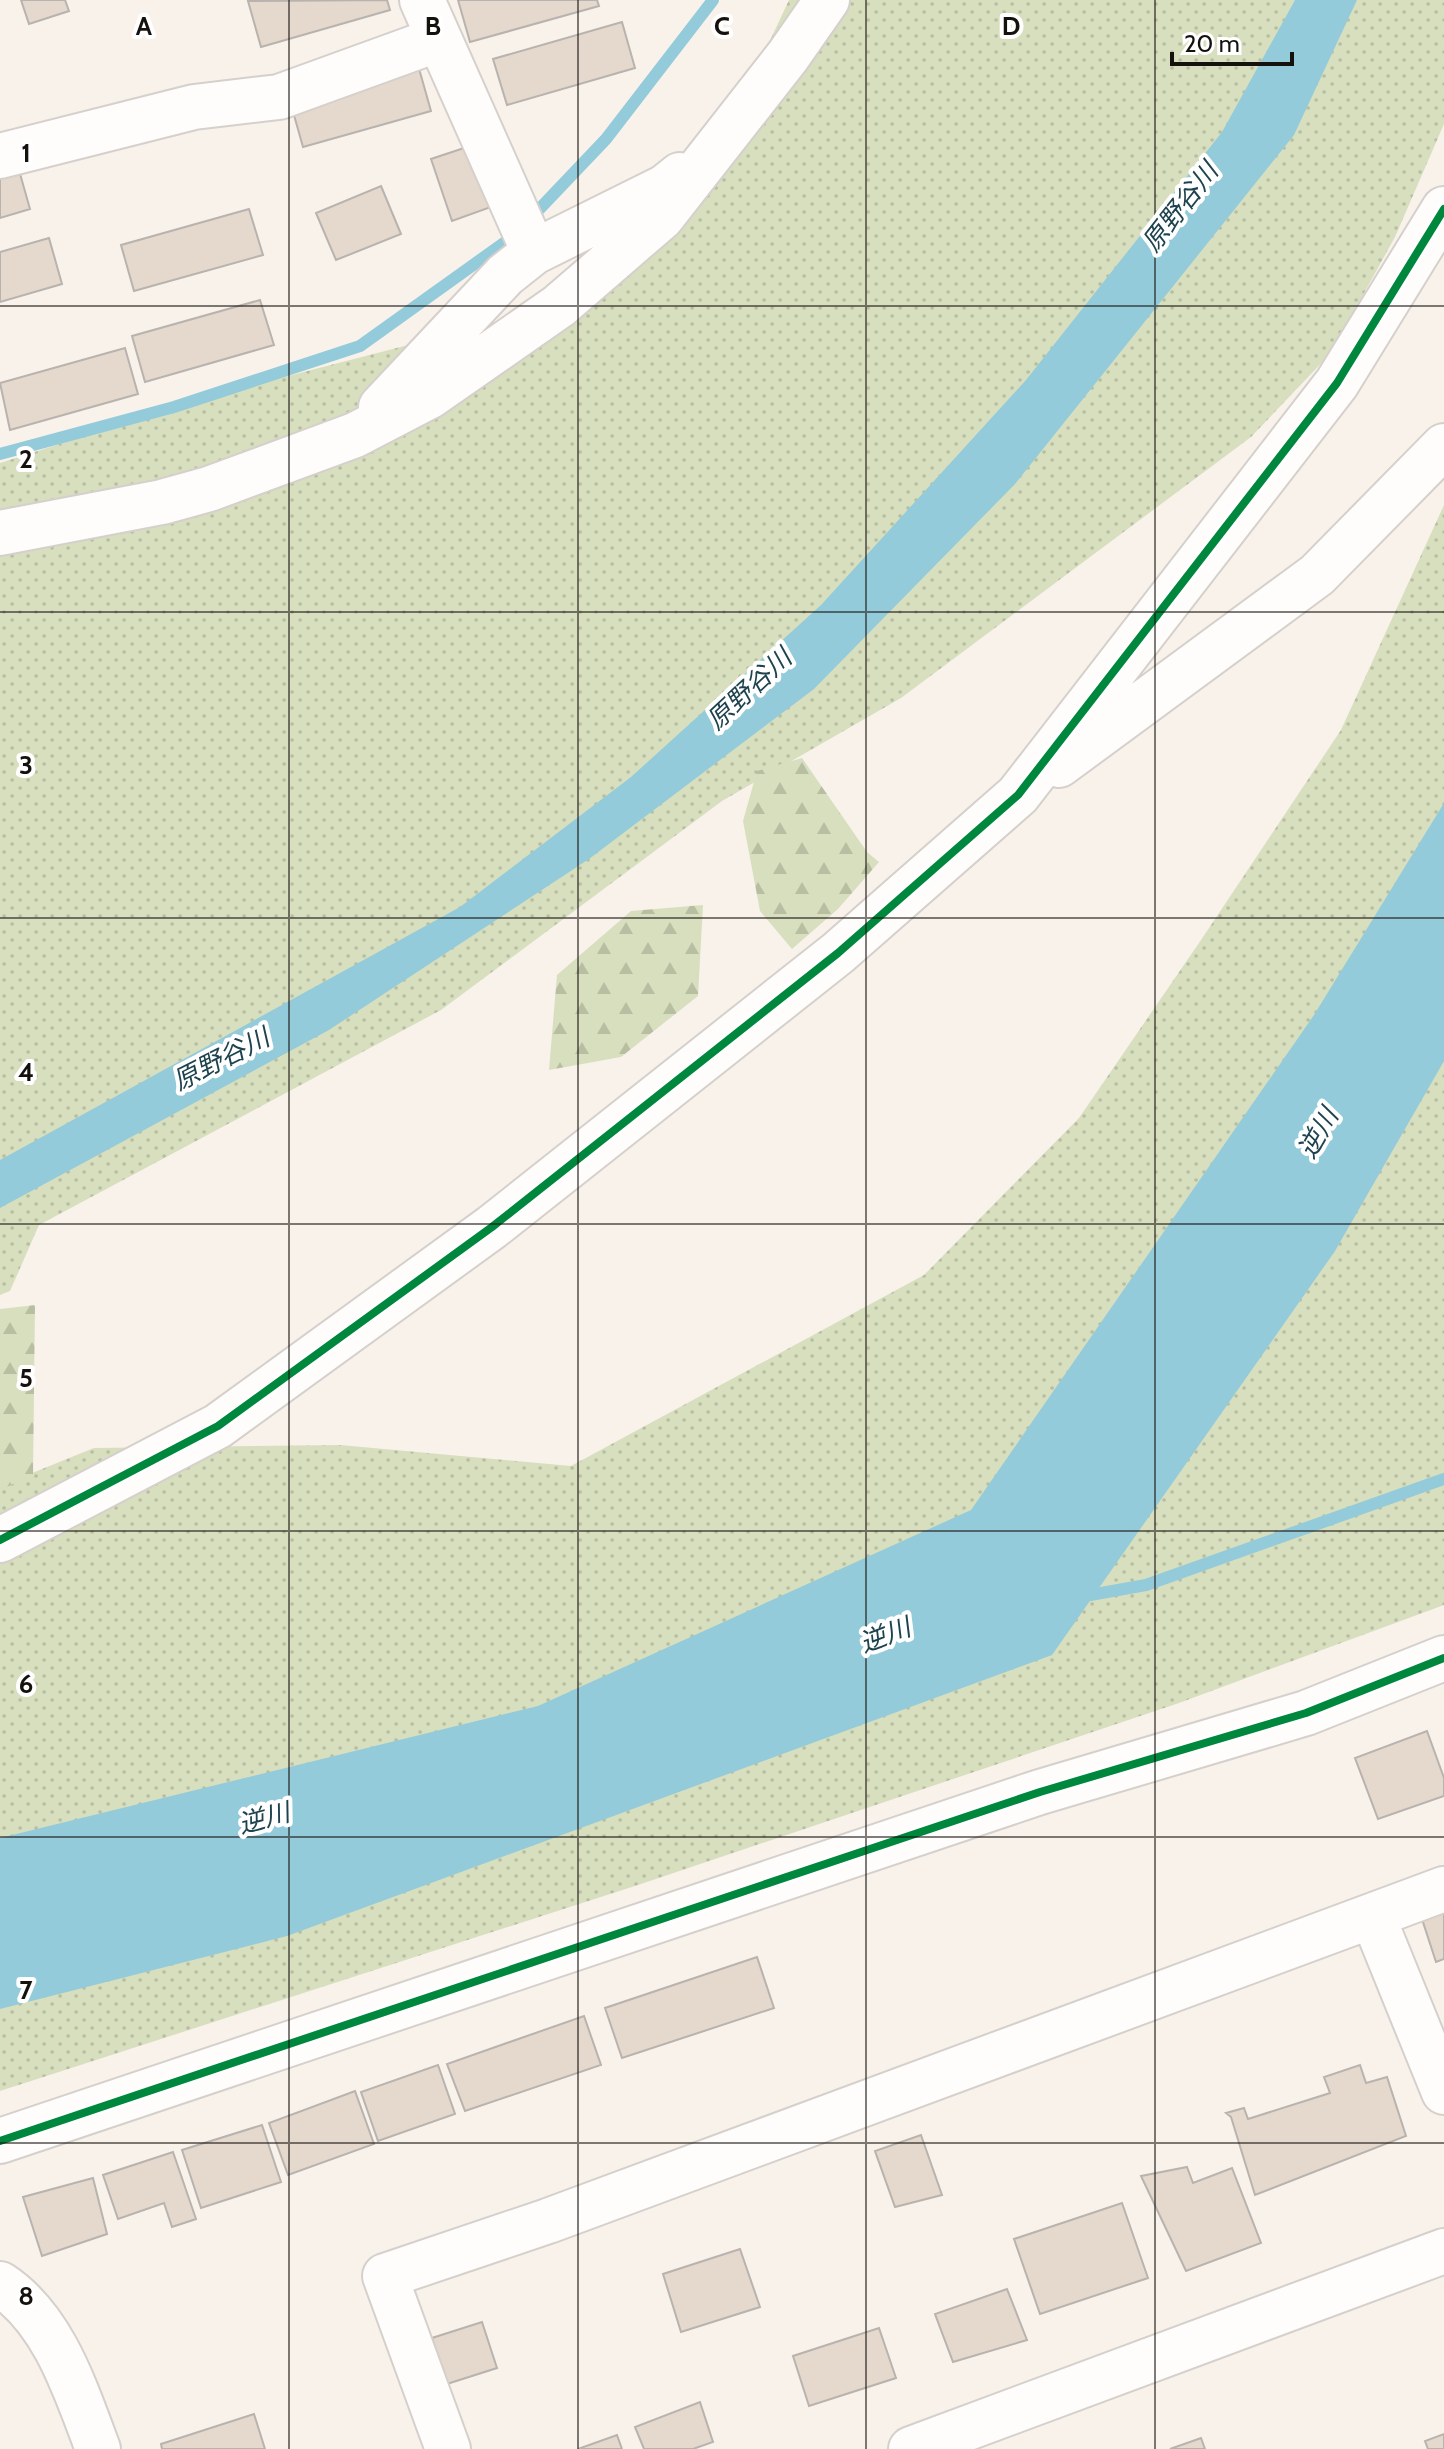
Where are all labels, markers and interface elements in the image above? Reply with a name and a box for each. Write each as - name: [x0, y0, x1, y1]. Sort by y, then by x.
- text: A: [136, 10, 153, 42]
- text: B: [425, 10, 441, 42]
- text: C: [714, 10, 730, 42]
- text: D: [1002, 10, 1020, 42]
- scale bar: [1172, 16, 1292, 66]
- text: 20 m: [1184, 29, 1240, 58]
- text: 1: [21, 137, 31, 169]
- water label: 原野谷川: [1135, 154, 1226, 258]
- text: 2: [19, 443, 33, 475]
- water label: 原野谷川: [700, 640, 800, 736]
- text: 3: [19, 749, 33, 781]
- water label: 原野谷川: [167, 1020, 277, 1097]
- text: 4: [18, 1056, 34, 1088]
- water label: 逆川: [1291, 1100, 1346, 1164]
- text: 5: [19, 1362, 33, 1394]
- water label: 逆川: [855, 1610, 918, 1659]
- text: 6: [19, 1668, 33, 1700]
- water label: 逆川: [235, 1795, 296, 1840]
- text: 7: [19, 1974, 33, 2006]
- text: 8: [18, 2280, 34, 2312]

